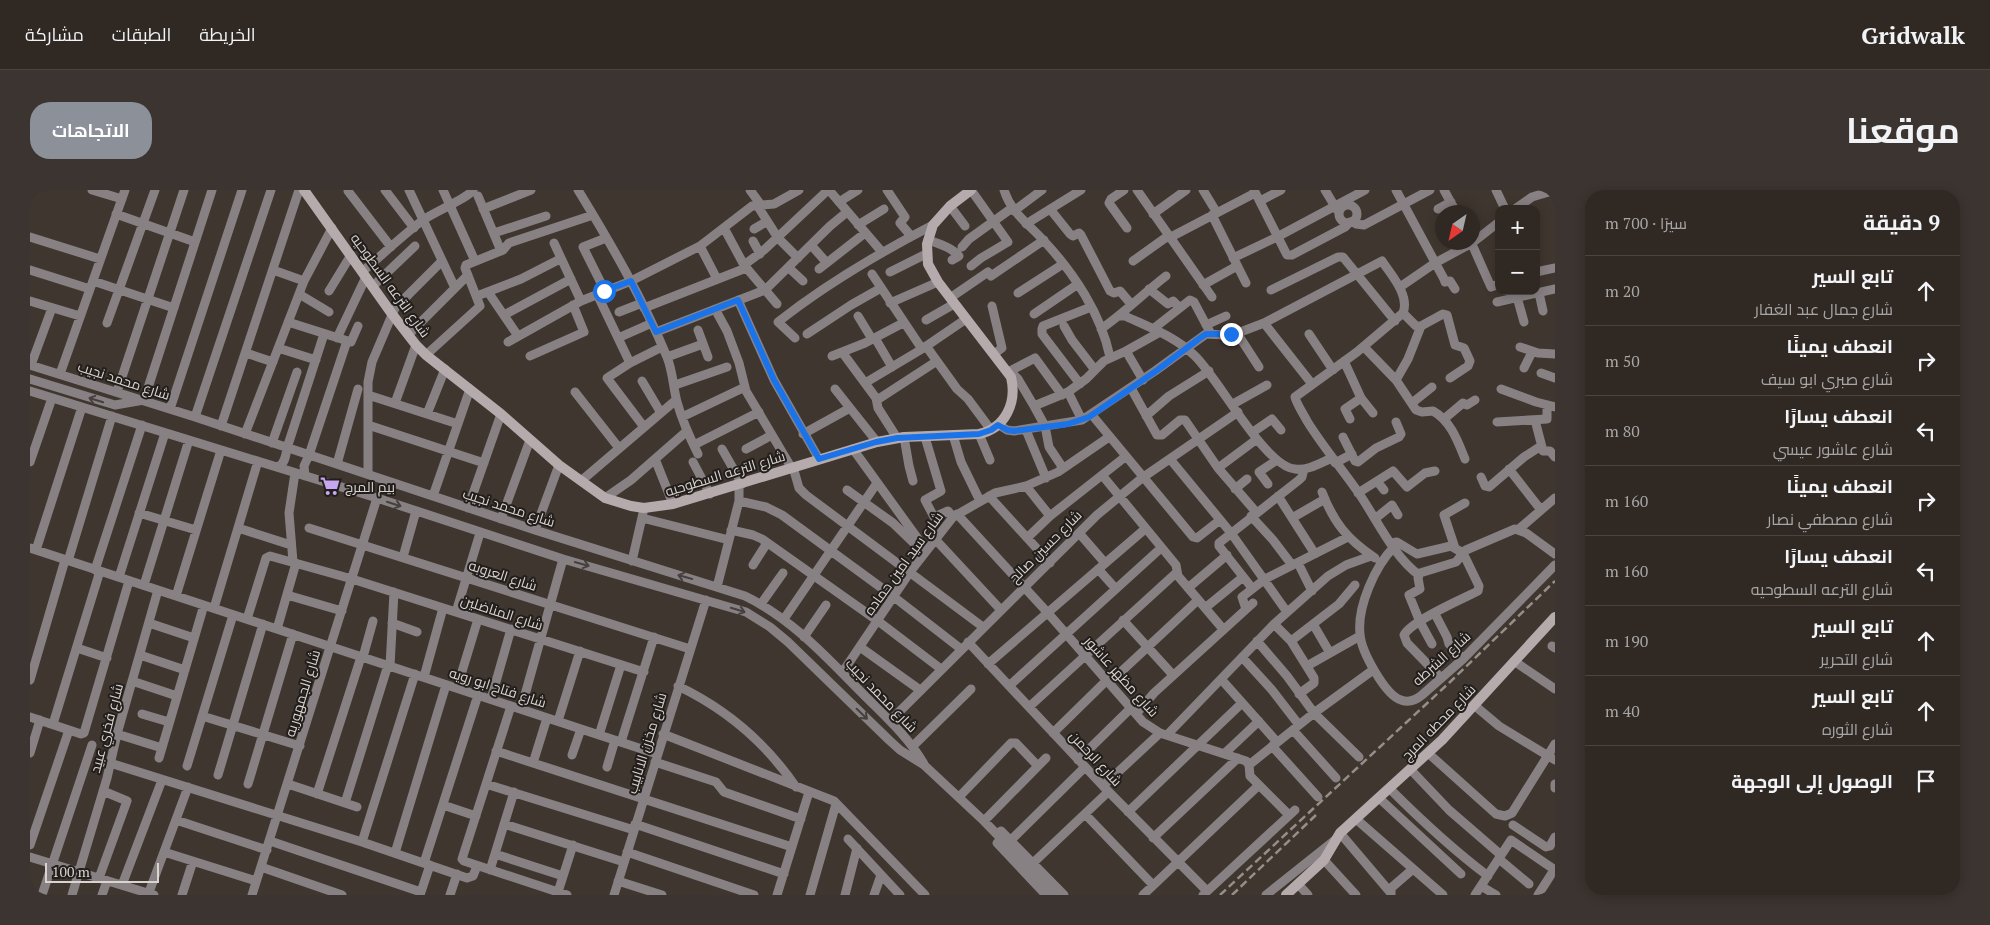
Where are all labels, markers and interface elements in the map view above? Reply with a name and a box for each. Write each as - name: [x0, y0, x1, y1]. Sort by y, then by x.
- text: Gridwalk: [1861, 19, 1965, 51]
- text: مشاركة: [25, 22, 84, 46]
- text: الطبقات: [112, 22, 171, 46]
- text: الخريطة: [199, 22, 256, 46]
- button: الاتجاهات: [30, 102, 152, 159]
- text: موقعنا: [1846, 107, 1960, 153]
- north arrow: [1435, 205, 1480, 250]
- map controls: [1495, 205, 1540, 295]
- button: +: [1495, 205, 1540, 250]
- text: 9 دقيقة: [1863, 208, 1940, 236]
- text: سيرًا · 700 m: [1605, 212, 1687, 234]
- street label: شارع الترعه السطوحيه: [347, 229, 435, 341]
- button: −: [1495, 250, 1540, 295]
- text: تابع السير: [1812, 263, 1893, 288]
- icon: ahead: [1912, 277, 1940, 305]
- route start: [593, 280, 616, 303]
- text: 20 m: [1605, 280, 1640, 302]
- text: شارع جمال عبد الغفار: [1755, 298, 1893, 320]
- route end: [1220, 323, 1243, 346]
- text: انعطف يمينًا: [1787, 333, 1893, 358]
- icon: right: [1912, 347, 1940, 375]
- text: 50 m: [1605, 350, 1640, 372]
- street label: شارع محمد نجيب: [75, 356, 173, 404]
- text: شارع صبري ابو سيف: [1761, 368, 1893, 390]
- one-way arrow: [89, 394, 105, 404]
- text: انعطف يسارًا: [1784, 403, 1893, 428]
- icon: left: [1912, 417, 1940, 445]
- text: 80 m: [1605, 420, 1640, 442]
- text: شارع عاشور عيسي: [1773, 438, 1893, 460]
- street label: شارع الترعه السطوحيه: [663, 446, 787, 500]
- text: انعطف يمينًا: [1787, 473, 1893, 498]
- supermarket icon: بيم المرج: [319, 475, 341, 497]
- place label: بيم المرج: [345, 477, 395, 497]
- street label: شارع محمد نجيب: [460, 483, 558, 531]
- icon: right: [1912, 487, 1940, 515]
- text: 160 m: [1605, 490, 1648, 512]
- one-way arrow: [386, 499, 402, 509]
- street label: شارع حسين صالح: [1004, 505, 1086, 587]
- street label: شارع سيد امين حماده: [859, 507, 947, 619]
- text: شارع مصطفي نصار: [1767, 508, 1893, 530]
- text: انعطف يسارًا: [1784, 543, 1893, 568]
- street label: شارع العروبه: [466, 555, 540, 595]
- icon: left: [1912, 557, 1940, 585]
- one-way arrow: [574, 560, 590, 570]
- text: 160 m: [1605, 560, 1648, 582]
- one-way arrow: [677, 572, 693, 581]
- text: شارع الترعه السطوحيه: [1751, 578, 1893, 600]
- street label: شارع المناضلين: [458, 590, 546, 634]
- one-way arrow: [730, 606, 745, 615]
- text: تابع السير: [1812, 613, 1893, 638]
- street label: شارع الشرطه: [1408, 627, 1474, 689]
- icon: ahead: [1912, 627, 1940, 655]
- text: 190 m: [1605, 630, 1648, 652]
- street label: شارع مظهر عاشور: [1080, 631, 1163, 720]
- street label: شارع الجمهوريه: [280, 647, 324, 739]
- text: شارع التحرير: [1820, 648, 1893, 670]
- street label: شارع محمد نجيب: [842, 654, 922, 736]
- street label: شارع فتاح ابو رويه: [447, 662, 549, 712]
- street label: شارع محطه المرج: [1397, 680, 1479, 764]
- street label: شارع فخري عبيد: [85, 681, 130, 775]
- text: تابع السير: [1812, 683, 1893, 708]
- street label: شارع مخزن الانابيب: [622, 690, 670, 796]
- icon: ahead: [1912, 697, 1940, 725]
- text: 40 m: [1605, 700, 1640, 722]
- one-way arrow: [855, 707, 867, 719]
- text: شارع الثوره: [1822, 718, 1893, 740]
- street label: شارع الرحمن: [1065, 726, 1127, 790]
- icon: arrive: [1912, 767, 1940, 795]
- text: الوصول إلى الوجهة: [1731, 768, 1893, 793]
- scale bar: [45, 860, 159, 883]
- text: 100 m: [52, 862, 90, 881]

